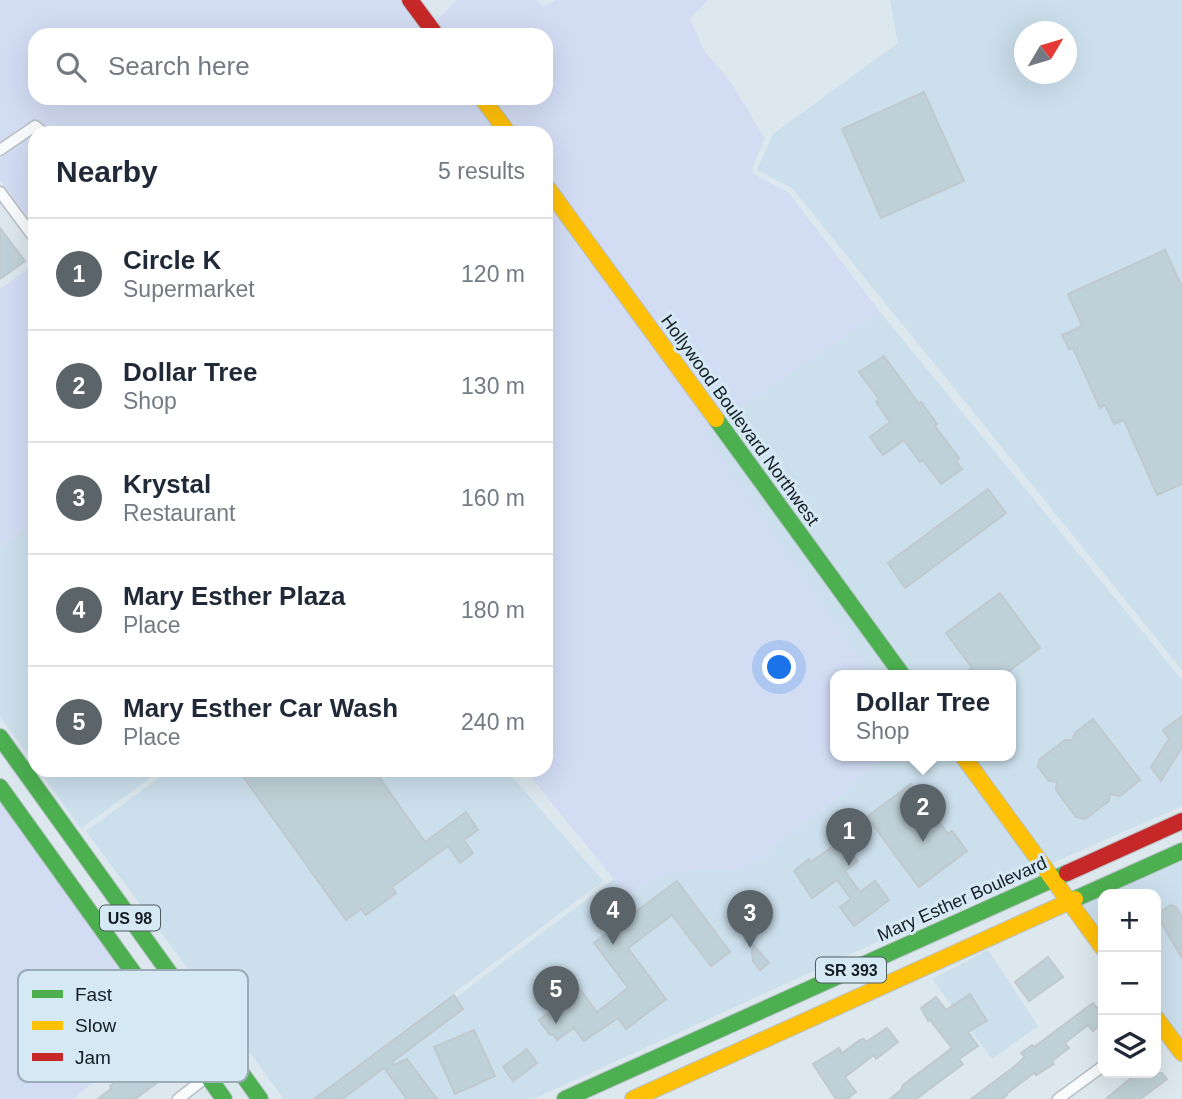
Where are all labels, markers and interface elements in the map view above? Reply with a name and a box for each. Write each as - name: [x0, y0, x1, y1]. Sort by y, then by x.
- north arrow: [1014, 21, 1077, 84]
- search box: [28, 28, 553, 105]
- icon: search: [52, 48, 90, 86]
- text: Search here: [108, 51, 250, 81]
- text: Nearby: [56, 155, 158, 188]
- text: 5 results: [438, 158, 525, 184]
- text: Circle K: [123, 245, 221, 275]
- text: 1: [73, 261, 85, 287]
- text: 120 m: [461, 261, 525, 287]
- text: Supermarket: [123, 276, 255, 302]
- street label: Hollywood Boulevard Northwest: [657, 311, 823, 529]
- text: Dollar Tree: [123, 357, 257, 387]
- text: 2: [73, 373, 85, 399]
- text: 130 m: [461, 373, 525, 399]
- text: Shop: [123, 388, 177, 414]
- text: Krystal: [123, 469, 211, 499]
- text: 3: [73, 485, 85, 511]
- text: 160 m: [461, 485, 525, 511]
- text: Restaurant: [123, 500, 236, 526]
- text: Mary Esther Plaza: [123, 581, 346, 611]
- text: 4: [73, 597, 85, 623]
- text: 180 m: [461, 597, 525, 623]
- text: Place: [123, 612, 181, 638]
- your location: [762, 650, 796, 684]
- popup: [830, 670, 1016, 761]
- text: Dollar Tree: [856, 687, 990, 717]
- text: Mary Esther Car Wash: [123, 693, 398, 723]
- text: 5: [73, 709, 85, 735]
- text: 240 m: [461, 709, 525, 735]
- text: Shop: [856, 718, 910, 744]
- text: Place: [123, 724, 181, 750]
- pin: 2: [900, 784, 946, 842]
- pin: 1: [826, 808, 872, 866]
- street label: Mary Esther Boulevard: [874, 853, 1050, 945]
- pin: 4: [590, 887, 636, 945]
- map controls: [1098, 889, 1161, 1078]
- button: +: [1098, 889, 1161, 952]
- pin: 3: [727, 890, 773, 948]
- road number: US 98: [100, 906, 160, 930]
- button: −: [1098, 952, 1161, 1015]
- road number: SR 393: [816, 958, 886, 982]
- pin: 5: [533, 966, 579, 1024]
- legend: [18, 970, 248, 1082]
- text: Fast: [75, 984, 113, 1005]
- text: Slow: [75, 1015, 116, 1036]
- button: layers: [1098, 1015, 1161, 1078]
- text: Jam: [75, 1047, 111, 1068]

